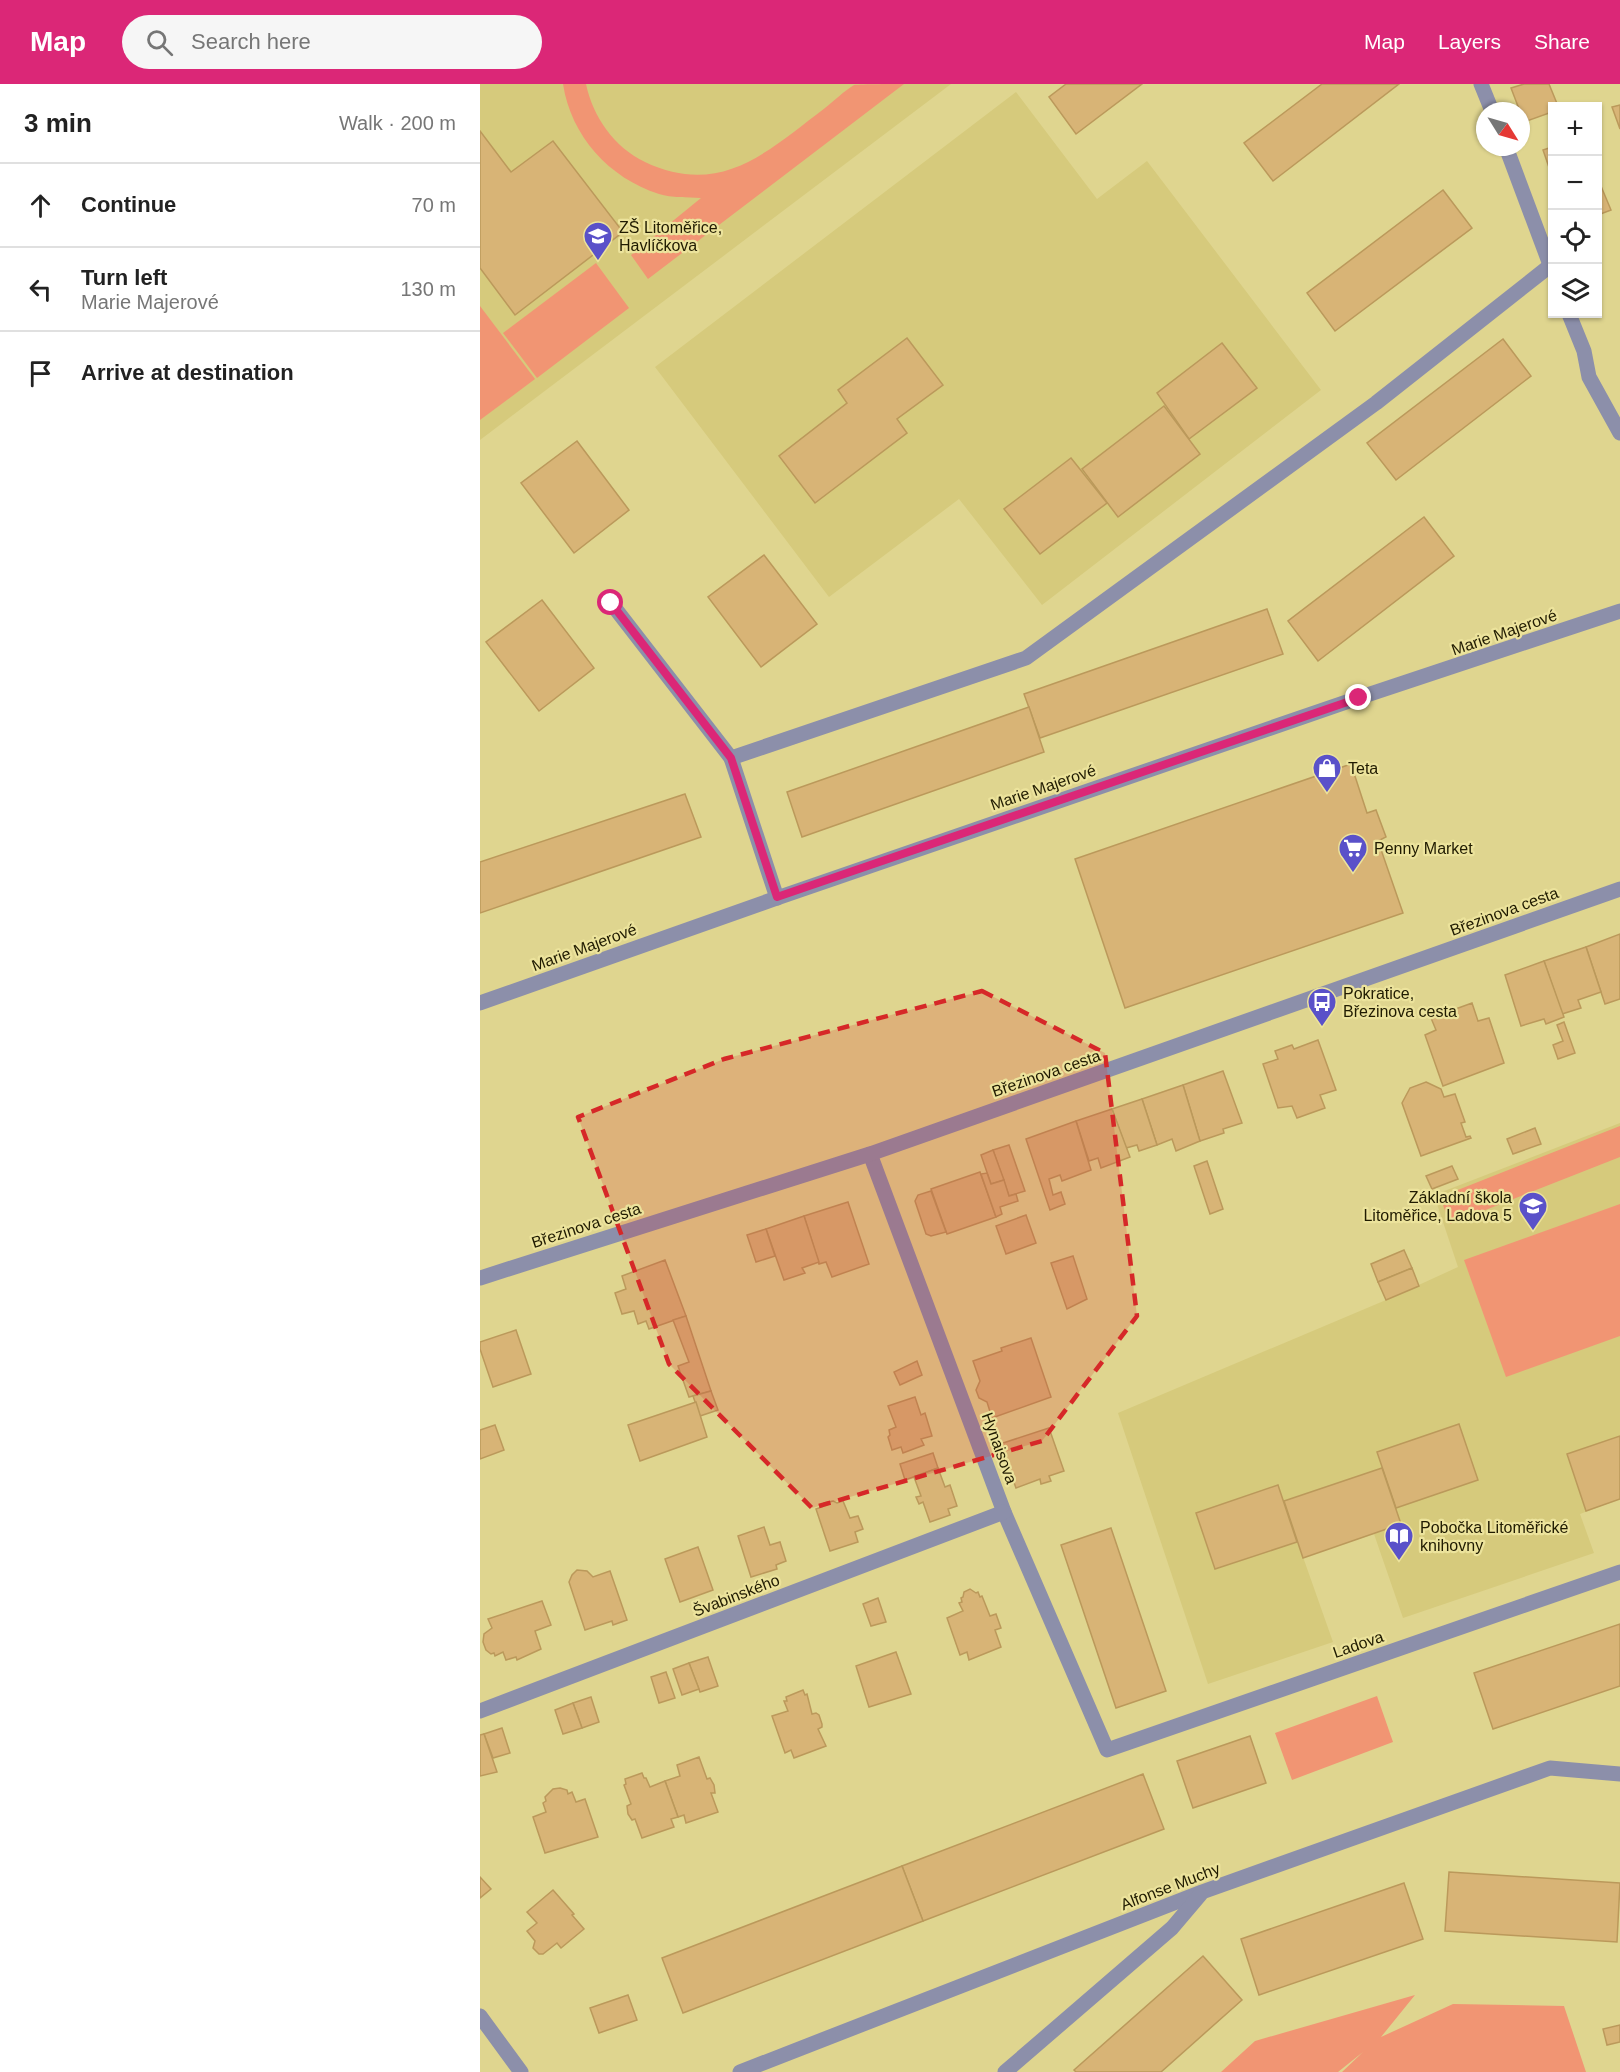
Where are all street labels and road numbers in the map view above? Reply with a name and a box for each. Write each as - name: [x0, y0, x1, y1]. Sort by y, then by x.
- street label: Marie Majerové: [1449, 606, 1559, 658]
- street label: Marie Majerové: [988, 761, 1098, 813]
- street label: Březinova cesta: [1448, 884, 1561, 939]
- street label: Marie Majerové: [529, 921, 639, 974]
- street label: Březinova cesta: [990, 1047, 1103, 1100]
- street label: Březinova cesta: [529, 1200, 643, 1251]
- street label: Hynaisova: [979, 1410, 1020, 1486]
- street label: Švabinského: [690, 1570, 782, 1620]
- street label: Ladova: [1331, 1628, 1386, 1661]
- street label: Alfonse Muchy: [1118, 1860, 1222, 1913]

